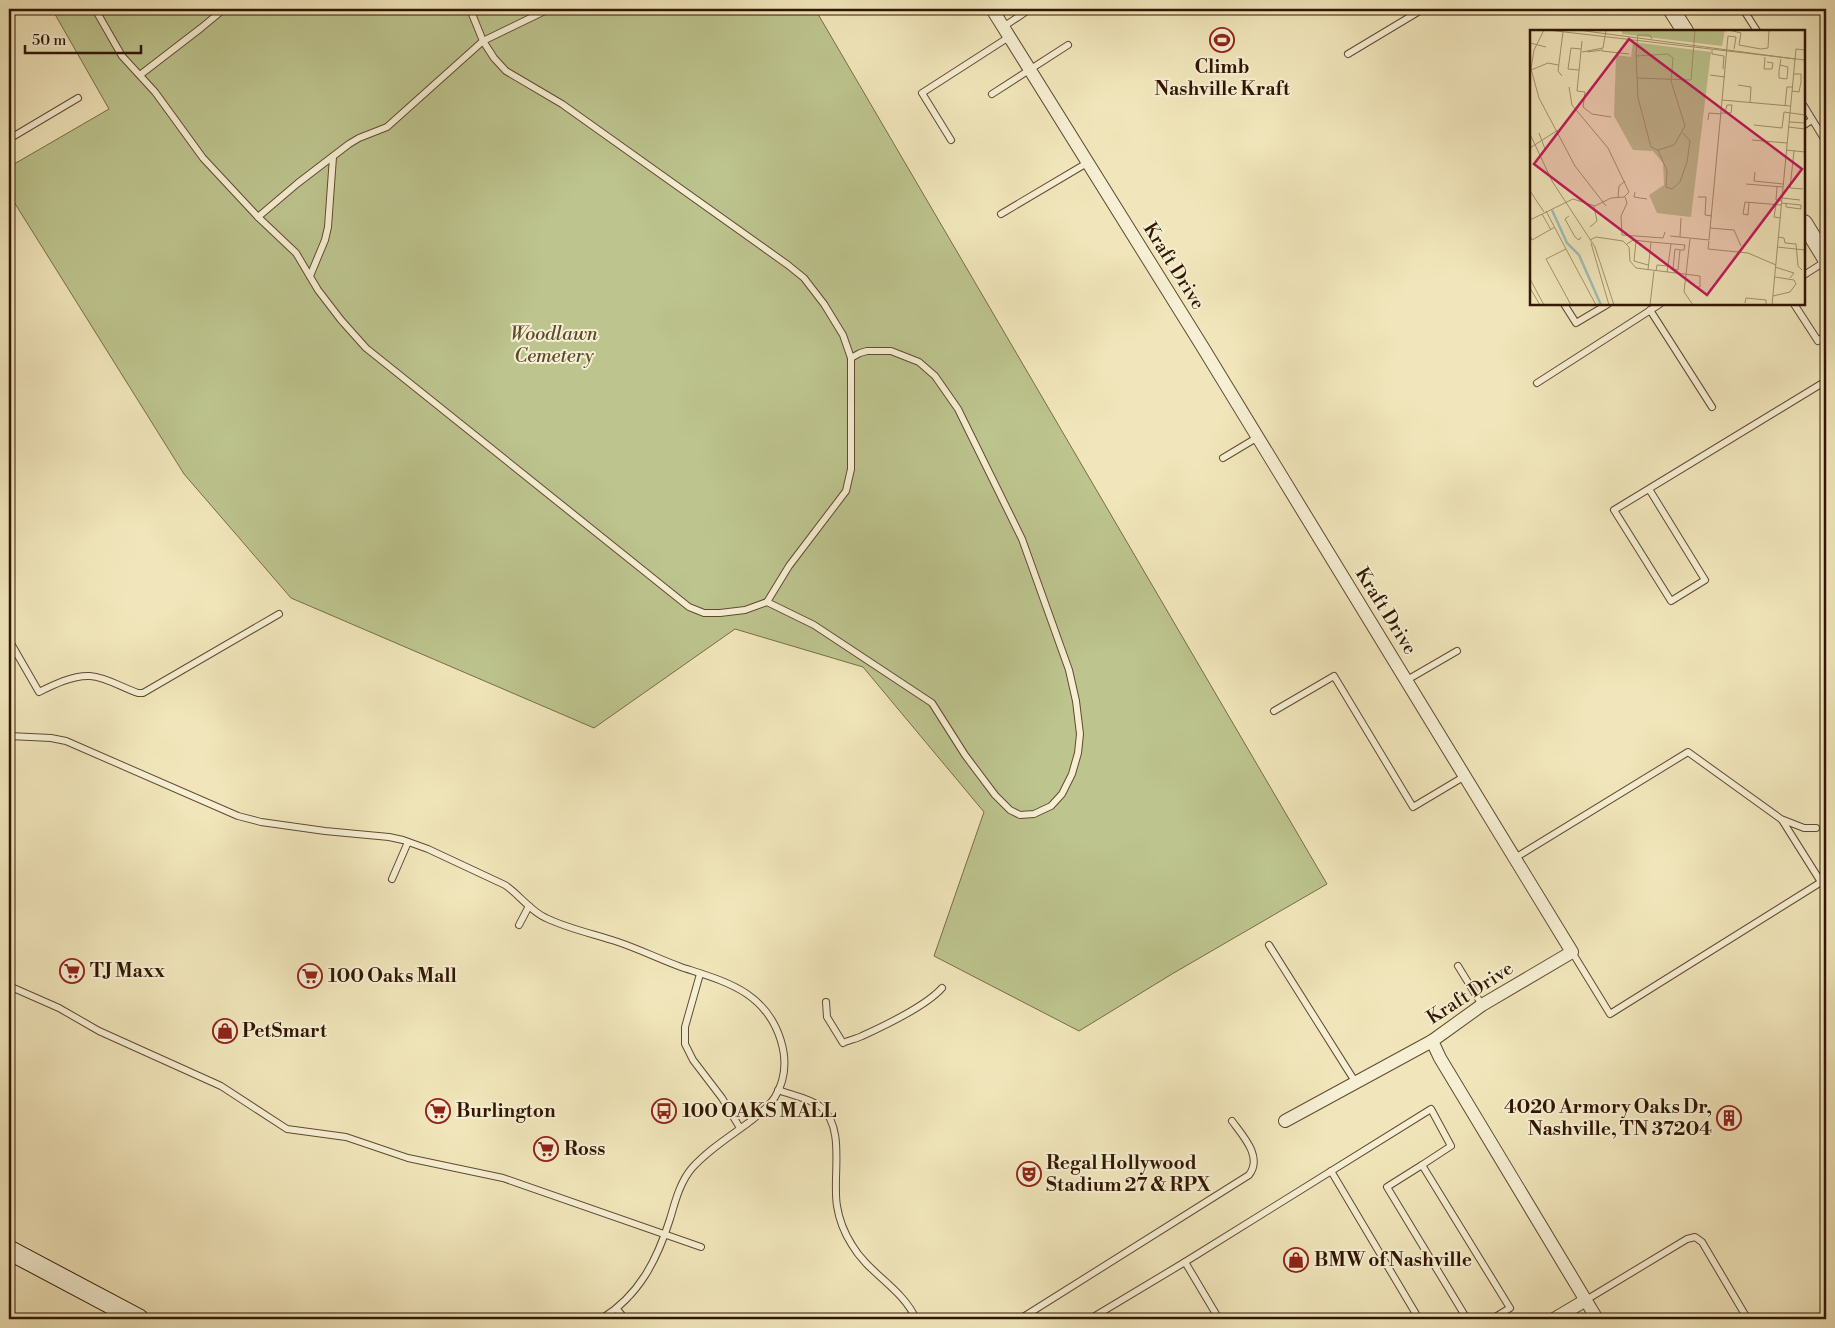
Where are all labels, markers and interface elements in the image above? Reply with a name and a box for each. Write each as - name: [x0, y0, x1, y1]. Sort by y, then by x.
- scale bar: [25, 22, 141, 54]
- sports icon: Climb Nashville Kraft: [1209, 27, 1235, 53]
- inset map: [1530, 30, 1805, 305]
- text: 50 m: [32, 31, 66, 50]
- place label: Climb Nashville Kraft: [1154, 55, 1290, 101]
- street label: Kraft Drive: [1138, 218, 1210, 314]
- park label: Woodlawn Cemetery: [510, 322, 598, 368]
- street label: Kraft Drive: [1350, 563, 1422, 659]
- street label: Kraft Drive: [1422, 956, 1518, 1030]
- supermarket icon: TJ Maxx: [59, 958, 85, 984]
- place label: TJ Maxx: [90, 959, 165, 983]
- supermarket icon: 100 Oaks Mall: [297, 963, 323, 989]
- place label: 100 Oaks Mall: [328, 964, 457, 988]
- shop icon: PetSmart: [212, 1018, 238, 1044]
- place label: PetSmart: [242, 1019, 327, 1043]
- place label: 4020 Armory Oaks Dr, Nashville, TN 37204: [1504, 1095, 1712, 1141]
- supermarket icon: Burlington: [425, 1098, 451, 1124]
- bus stop icon: 100 OAKS MALL: [651, 1098, 677, 1124]
- place label: Burlington: [456, 1099, 556, 1123]
- place label: 100 OAKS MALL: [682, 1099, 836, 1123]
- building icon: 4020 Armory Oaks Dr, Nashville, TN 37204: [1716, 1105, 1742, 1131]
- supermarket icon: Ross: [533, 1136, 559, 1162]
- place label: Ross: [564, 1137, 605, 1161]
- place label: Regal Hollywood Stadium 27 & RPX: [1046, 1151, 1211, 1197]
- theatre icon: Regal Hollywood Stadium 27 & RPX: [1016, 1161, 1042, 1187]
- shop icon: BMW of Nashville: [1283, 1247, 1309, 1273]
- place label: BMW of Nashville: [1314, 1248, 1472, 1272]

